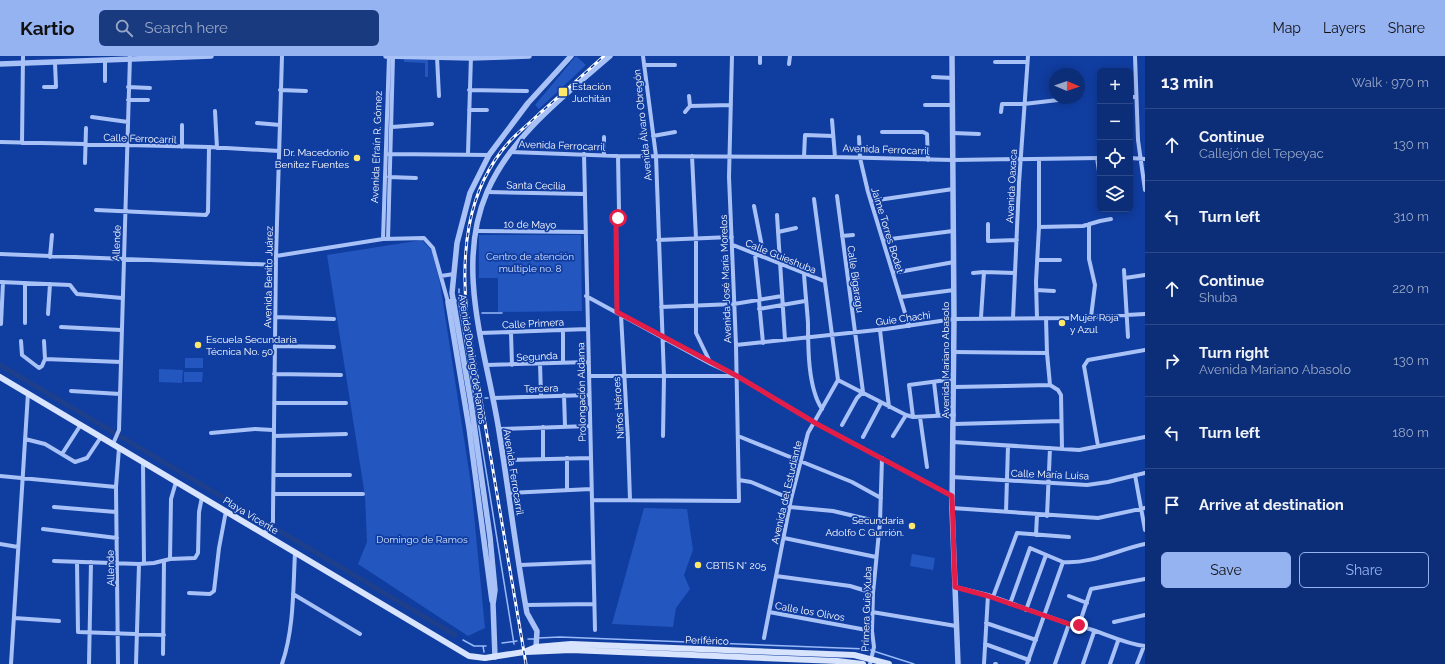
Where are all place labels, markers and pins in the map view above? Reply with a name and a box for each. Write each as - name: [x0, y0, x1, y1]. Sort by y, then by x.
- place label: Estación Juchitán: [572, 81, 611, 104]
- marker: Estación Juchitán: [557, 86, 569, 98]
- place label: Dr. Macedonio Benítez Fuentes: [275, 147, 349, 170]
- marker: Dr. Macedonio Benítez Fuentes: [352, 153, 362, 163]
- place label: Mujer Roja y Azul: [1070, 312, 1119, 335]
- marker: Mujer Roja y Azul: [1057, 318, 1067, 328]
- place label: Escuela Secundaria Técnica No. 50: [206, 334, 297, 357]
- marker: Escuela Secundaria Técnica No. 50: [193, 340, 203, 350]
- place label: Secundaria Adolfo C Gurrión.: [825, 515, 904, 538]
- marker: Secundaria Adolfo C Gurrión.: [907, 521, 917, 531]
- marker: CBTIS N° 205: [693, 560, 703, 570]
- place label: CBTIS N° 205: [706, 560, 767, 571]

